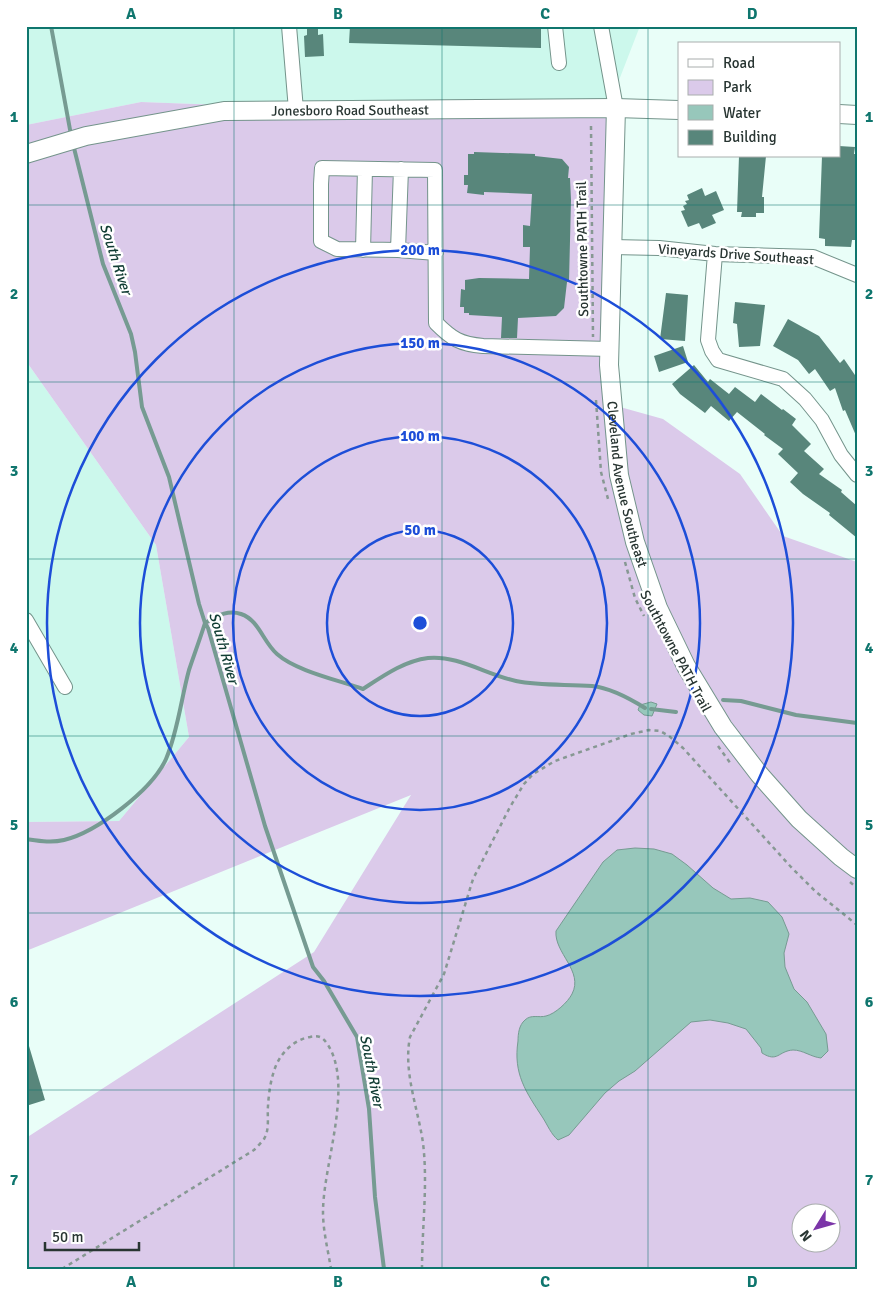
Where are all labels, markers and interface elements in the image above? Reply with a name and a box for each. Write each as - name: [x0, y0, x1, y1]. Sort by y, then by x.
- text: A: [126, 4, 137, 24]
- text: B: [333, 4, 343, 24]
- text: C: [540, 4, 550, 24]
- text: D: [747, 4, 758, 24]
- legend: [678, 42, 840, 158]
- text: Road: [723, 54, 755, 72]
- text: Park: [723, 78, 752, 96]
- street label: Jonesboro Road Southeast: [271, 101, 429, 120]
- text: Water: [723, 104, 761, 122]
- text: 1: [10, 107, 19, 127]
- text: 1: [865, 107, 874, 127]
- text: Building: [723, 128, 777, 146]
- street label: Southtowne PATH Trail: [573, 181, 592, 317]
- water label: South River: [96, 221, 137, 299]
- text: 200 m: [400, 241, 440, 259]
- street label: Vineyards Drive Southeast: [657, 241, 815, 268]
- text: 2: [10, 284, 18, 304]
- text: 2: [865, 284, 873, 304]
- text: 150 m: [400, 334, 440, 352]
- street label: Cleveland Avenue Southeast: [603, 400, 651, 570]
- text: 100 m: [400, 427, 440, 445]
- text: 3: [10, 461, 18, 481]
- text: 3: [865, 461, 873, 481]
- text: 50 m: [404, 521, 436, 539]
- street label: Southtowne PATH Trail: [636, 587, 715, 715]
- water label: South River: [205, 610, 243, 688]
- centre of rings: [411, 614, 429, 632]
- text: 4: [10, 638, 19, 658]
- text: 4: [865, 638, 874, 658]
- text: 5: [10, 815, 18, 835]
- text: 5: [865, 815, 873, 835]
- text: 6: [10, 992, 19, 1012]
- text: 6: [865, 992, 874, 1012]
- water label: South River: [356, 1033, 388, 1111]
- text: 7: [10, 1170, 19, 1190]
- text: 7: [865, 1170, 874, 1190]
- north arrow: [790, 1202, 840, 1252]
- scale bar: [45, 1220, 139, 1252]
- text: N: [796, 1227, 816, 1245]
- text: 50 m: [52, 1228, 83, 1246]
- text: A: [126, 1272, 137, 1292]
- text: B: [333, 1272, 343, 1292]
- text: C: [540, 1272, 550, 1292]
- text: D: [747, 1272, 758, 1292]

